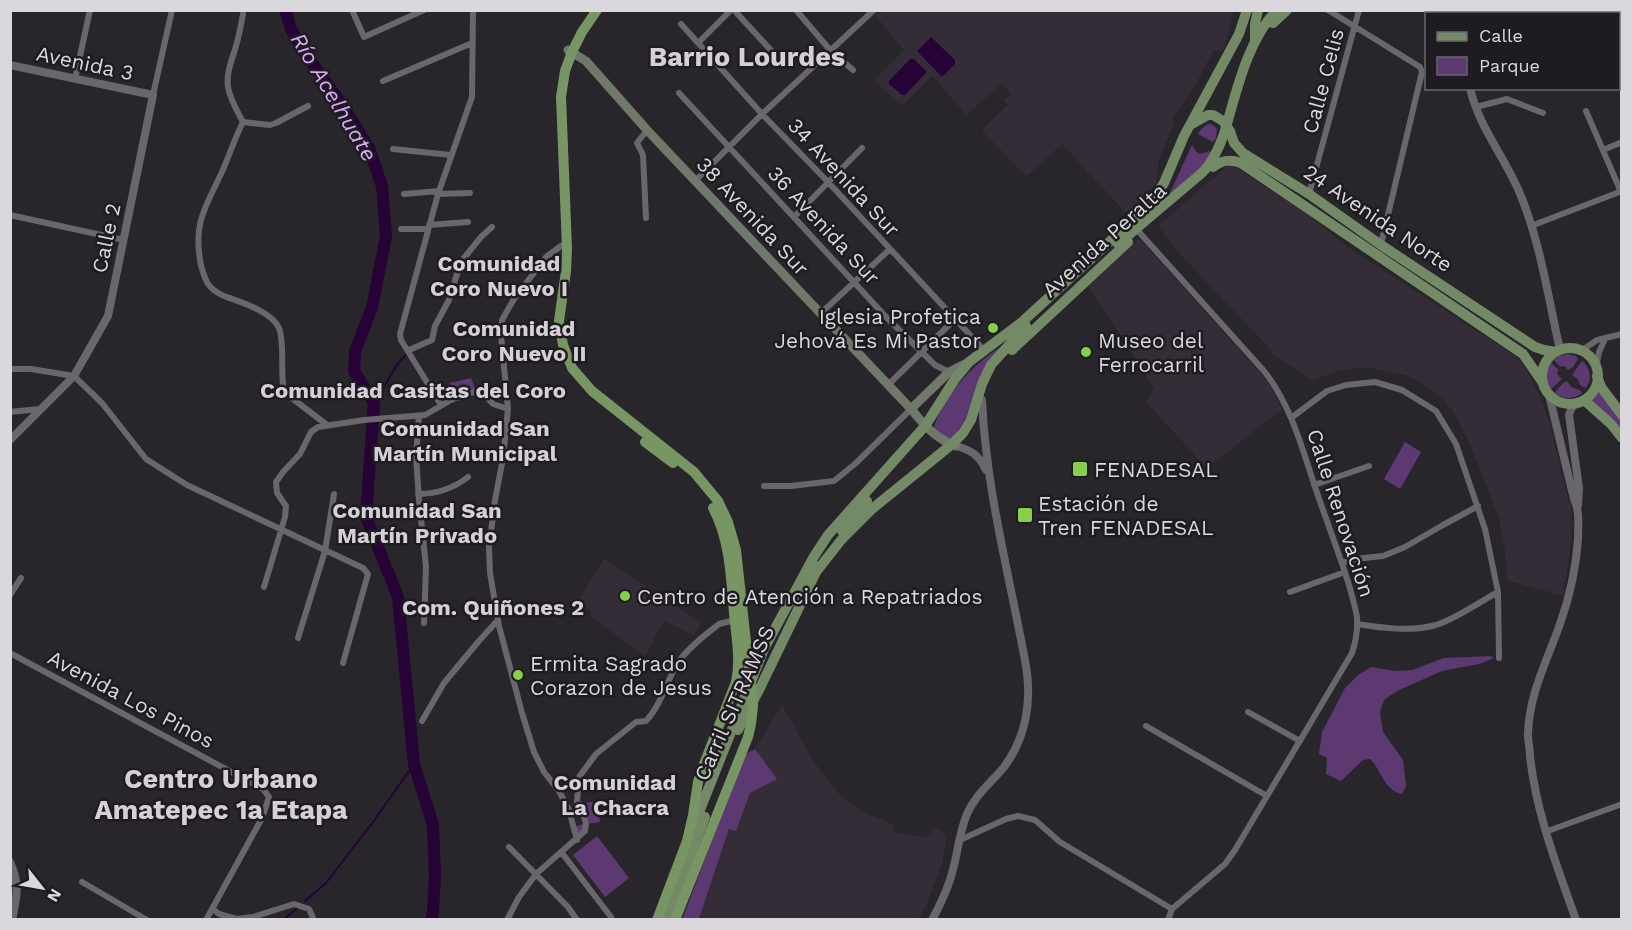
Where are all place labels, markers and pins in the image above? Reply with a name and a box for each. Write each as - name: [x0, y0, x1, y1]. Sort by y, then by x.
- place label: Iglesia Profetica Jehová Es Mi Pastor: [774, 304, 981, 353]
- marker: Iglesia Profetica Jehová Es Mi Pastor: [986, 321, 1000, 335]
- place label: Museo del Ferrocarril: [1098, 328, 1205, 377]
- marker: Museo del Ferrocarril: [1079, 345, 1093, 359]
- place label: FENADESAL: [1094, 457, 1218, 482]
- marker: FENADESAL: [1071, 460, 1089, 478]
- place label: Estación de Tren FENADESAL: [1038, 491, 1213, 540]
- marker: Estación de Tren FENADESAL: [1016, 506, 1034, 524]
- place label: Centro de Atención a Repatriados: [637, 584, 983, 609]
- marker: Centro de Atención a Repatriados: [618, 589, 632, 603]
- place label: Ermita Sagrado Corazon de Jesus: [530, 651, 712, 700]
- marker: Ermita Sagrado Corazon de Jesus: [511, 668, 525, 682]

